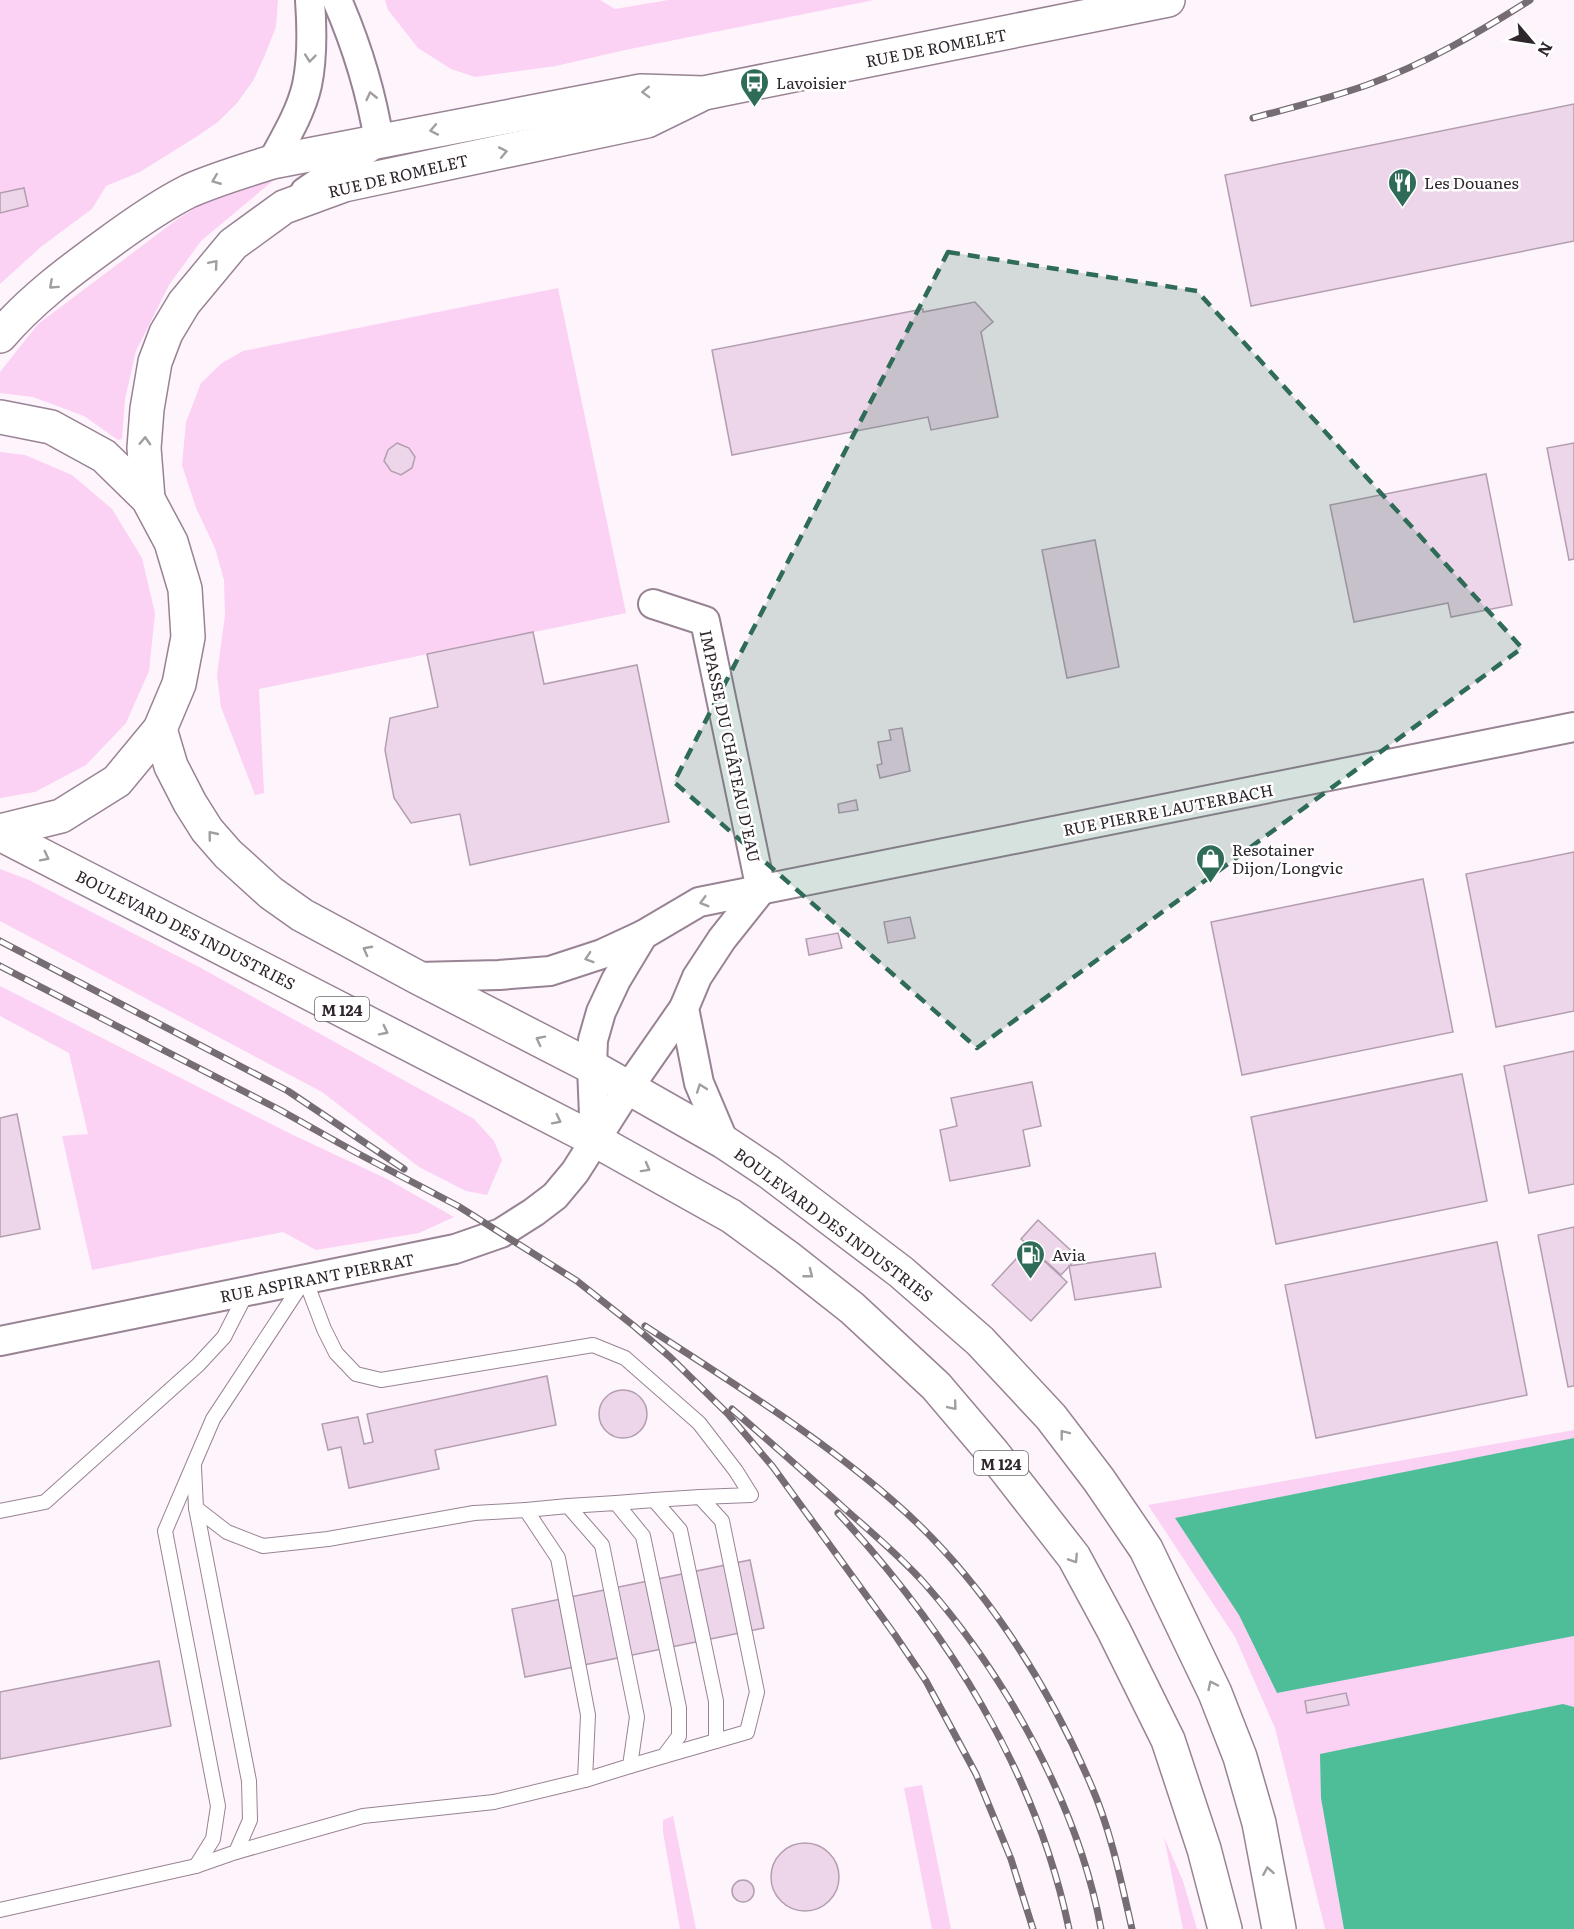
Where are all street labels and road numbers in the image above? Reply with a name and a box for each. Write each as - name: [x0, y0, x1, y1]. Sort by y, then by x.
- street label: RUE DE ROMELET: [863, 21, 1009, 72]
- street label: RUE DE ROMELET: [325, 147, 471, 203]
- street label: IMPASSE DU CHÂTEAU D'EAU: [695, 628, 767, 865]
- street label: RUE PIERRE LAUTERBACH: [1061, 777, 1275, 841]
- street label: BOULEVARD DES INDUSTRIES: [72, 863, 300, 995]
- road number: M 124: [315, 997, 369, 1021]
- street label: BOULEVARD DES INDUSTRIES: [729, 1141, 939, 1307]
- street label: RUE ASPIRANT PIERRAT: [218, 1246, 417, 1308]
- road number: M 124: [974, 1451, 1028, 1475]

